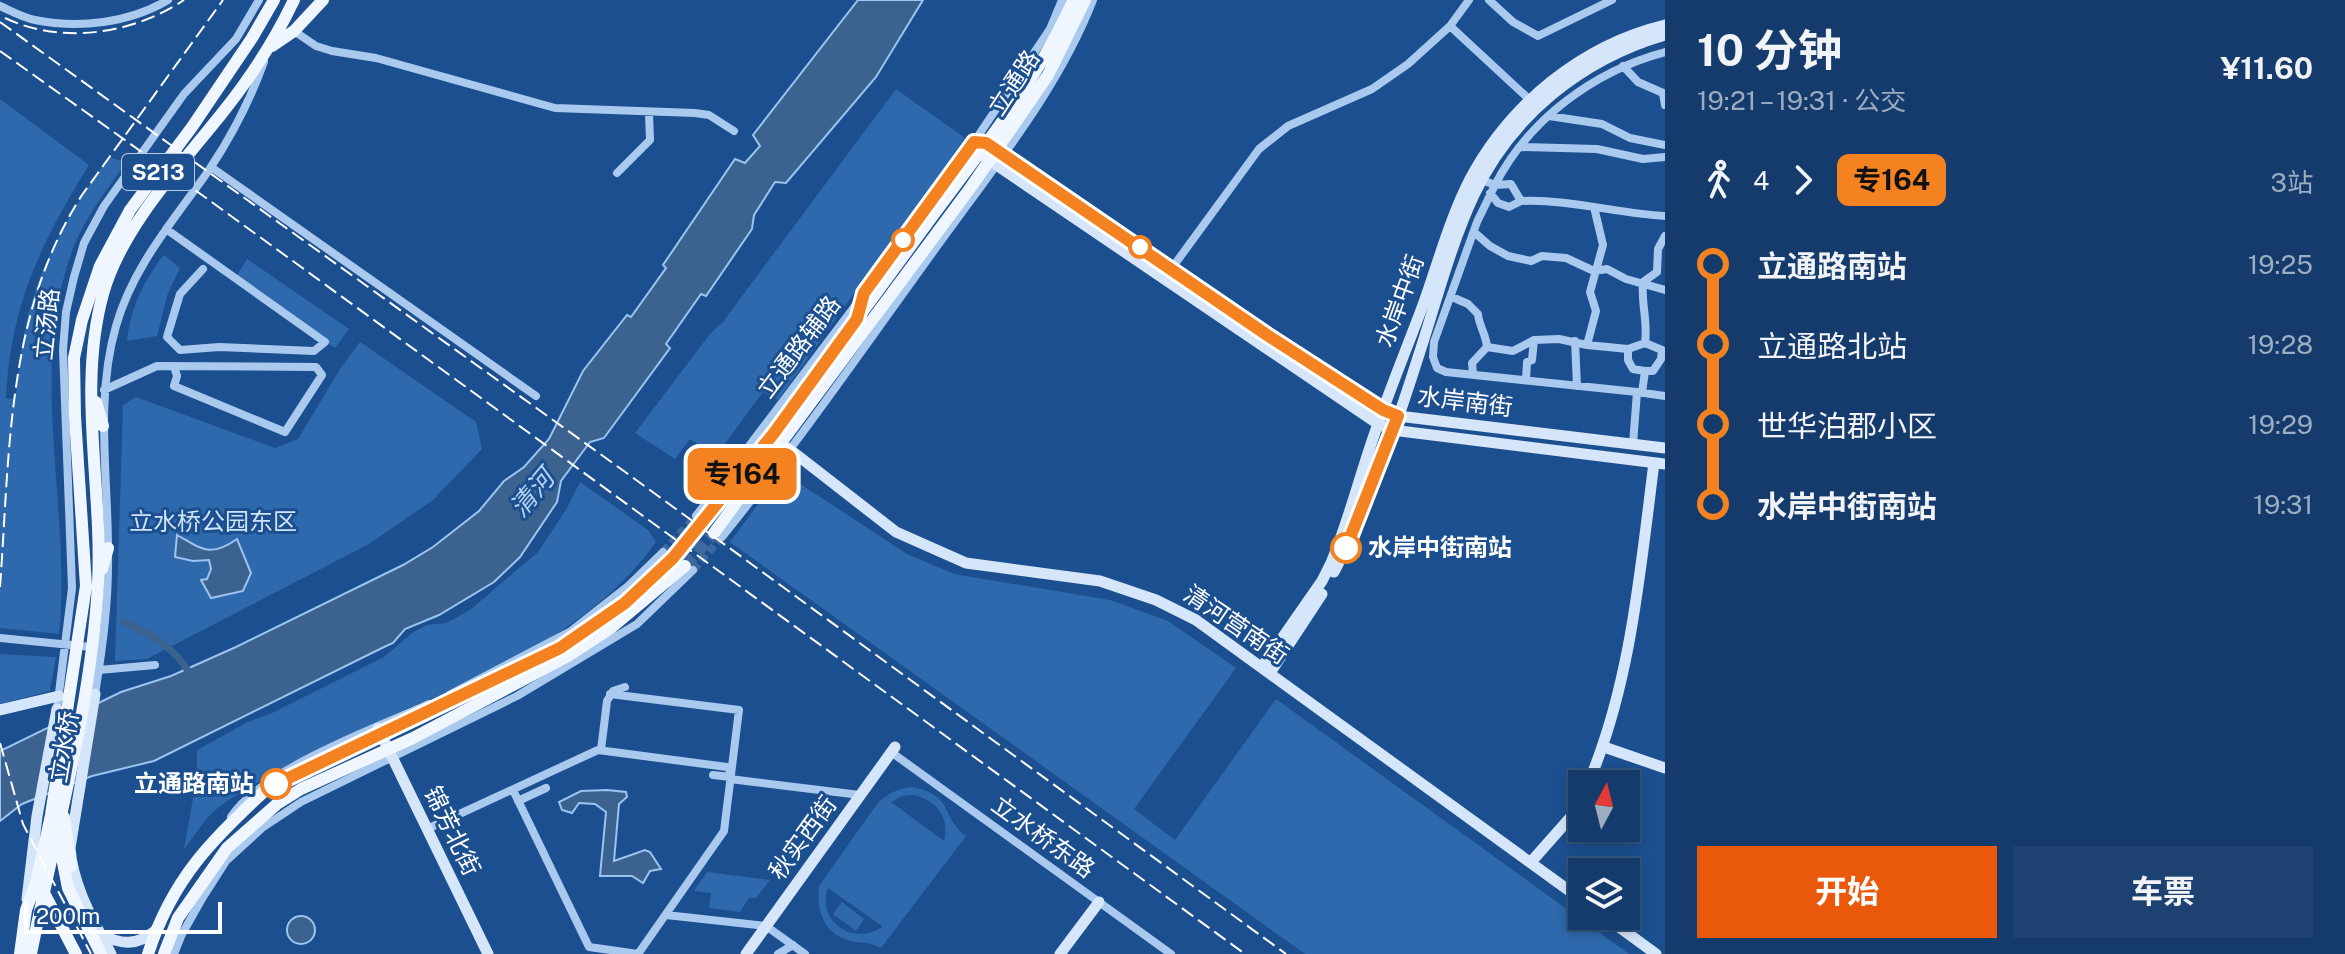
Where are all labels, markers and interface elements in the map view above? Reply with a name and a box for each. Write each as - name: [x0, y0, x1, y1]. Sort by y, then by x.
- text: 10 分钟: [1697, 24, 1842, 76]
- street label: 立通路: [982, 45, 1045, 120]
- text: ¥11.60: [2220, 50, 2313, 86]
- text: 19:21 – 19:31 · 公交: [1697, 85, 1906, 116]
- road number: S213: [122, 154, 194, 190]
- icon: walk: [1697, 158, 1741, 202]
- icon: forward: [1781, 158, 1825, 202]
- text: 专164: [1853, 163, 1930, 196]
- text: 4: [1753, 165, 1769, 196]
- text: 3站: [2271, 167, 2313, 198]
- unlabelled marker: [892, 229, 914, 251]
- unlabelled marker: [1129, 236, 1151, 258]
- text: 立通路南站: [1757, 248, 1907, 284]
- text: 19:25: [2248, 249, 2313, 280]
- street label: 水岸中街: [1369, 251, 1429, 351]
- street label: 立汤路: [28, 287, 64, 361]
- street label: 立通路辅路: [751, 290, 845, 403]
- text: 立通路北站: [1757, 328, 1907, 364]
- text: 19:28: [2247, 329, 2313, 360]
- street label: 水岸南街: [1416, 381, 1514, 421]
- text: 世华泊郡小区: [1757, 408, 1937, 444]
- text: 19:29: [2248, 409, 2313, 440]
- line badge: 专164: [686, 448, 798, 500]
- text: 专164: [704, 457, 780, 490]
- water label: 清河: [503, 459, 563, 523]
- text: 水岸中街南站: [1757, 488, 1937, 524]
- text: 19:31: [2253, 489, 2313, 520]
- park label: 立水桥公园东区: [129, 507, 297, 535]
- marker: 水岸中街南站: [1331, 533, 1361, 563]
- place label: 水岸中街南站: [1368, 533, 1512, 561]
- street label: 清河营南街: [1179, 579, 1294, 669]
- street label: 立水桥: [43, 709, 83, 785]
- place label: 立通路南站: [134, 769, 254, 797]
- marker: 立通路南站: [261, 769, 291, 799]
- north arrow: [1568, 770, 1640, 842]
- map controls: [1568, 770, 1640, 930]
- street label: 锦芳北街: [419, 781, 487, 880]
- street label: 秋实西街: [763, 790, 842, 884]
- street label: 立水桥东路: [987, 790, 1100, 883]
- button: 开始: [1697, 846, 1997, 938]
- button: 车票: [2013, 846, 2313, 938]
- button: layers: [1568, 858, 1640, 930]
- scale bar: [24, 898, 222, 934]
- text: 200 m: [36, 903, 100, 929]

